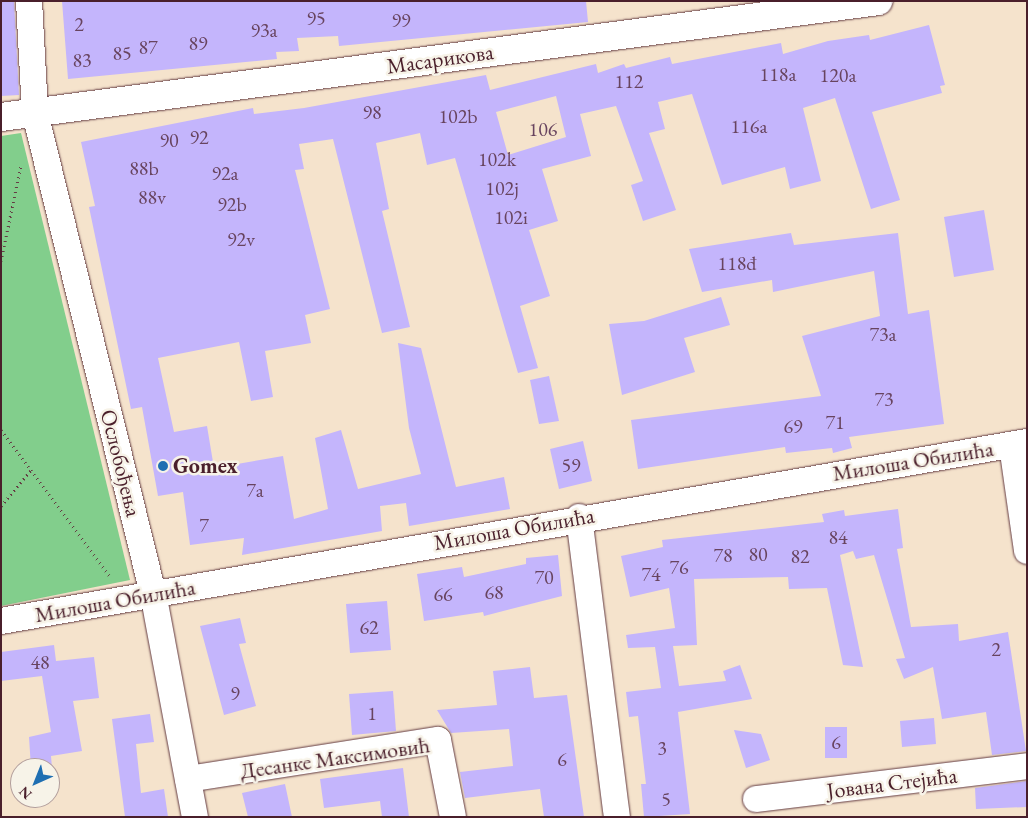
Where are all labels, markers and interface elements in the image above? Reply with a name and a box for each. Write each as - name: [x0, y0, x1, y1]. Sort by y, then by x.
- house number: 95: [306, 6, 326, 30]
- house number: 99: [391, 8, 411, 32]
- house number: 2: [74, 12, 84, 36]
- house number: 93a: [250, 18, 278, 42]
- house number: 89: [188, 31, 208, 55]
- house number: 87: [138, 35, 158, 59]
- street label: Масарикова: [385, 38, 495, 80]
- house number: 85: [112, 41, 132, 65]
- house number: 83: [72, 48, 92, 72]
- house number: 118a: [760, 62, 796, 86]
- house number: 120a: [820, 63, 856, 87]
- house number: 112: [615, 69, 643, 93]
- house number: 98: [362, 100, 382, 124]
- house number: 102b: [438, 104, 478, 128]
- house number: 116a: [731, 114, 767, 138]
- house number: 106: [529, 117, 557, 141]
- house number: 92: [189, 125, 209, 149]
- house number: 90: [159, 128, 179, 152]
- house number: 102k: [478, 147, 516, 171]
- house number: 88b: [129, 156, 159, 180]
- house number: 92a: [211, 161, 239, 185]
- house number: 102j: [485, 176, 519, 200]
- house number: 88v: [138, 185, 166, 209]
- house number: 92b: [217, 192, 247, 216]
- house number: 102i: [494, 205, 528, 229]
- house number: 92v: [227, 227, 255, 251]
- house number: 118đ: [718, 251, 756, 275]
- house number: 73a: [869, 322, 897, 346]
- house number: 73: [874, 387, 894, 411]
- street label: Ослобођења: [95, 407, 147, 519]
- house number: 71: [825, 410, 845, 434]
- house number: 69: [783, 414, 803, 438]
- street label: Милоша Обилића: [831, 435, 995, 487]
- place label: Gomex: [173, 453, 238, 479]
- house number: 59: [561, 453, 581, 477]
- marker: Gomex: [157, 460, 169, 472]
- house number: 7a: [246, 478, 264, 502]
- street label: Милоша Обилића: [432, 502, 596, 556]
- house number: 7: [199, 513, 209, 537]
- house number: 84: [828, 525, 848, 549]
- house number: 80: [748, 542, 768, 566]
- house number: 78: [713, 543, 733, 567]
- house number: 82: [790, 544, 810, 568]
- house number: 76: [669, 555, 689, 579]
- house number: 74: [641, 562, 661, 586]
- house number: 70: [534, 565, 554, 589]
- street label: Милоша Обилића: [33, 574, 197, 628]
- house number: 68: [484, 580, 504, 604]
- house number: 66: [433, 582, 453, 606]
- house number: 62: [359, 615, 379, 639]
- house number: 2: [991, 637, 1001, 661]
- house number: 48: [30, 650, 50, 674]
- house number: 9: [230, 681, 240, 705]
- house number: 1: [367, 701, 377, 725]
- house number: 6: [831, 730, 841, 754]
- street label: Десанке Максимовић: [238, 732, 432, 784]
- house number: 3: [657, 736, 667, 760]
- house number: 6: [557, 747, 567, 771]
- north arrow: [10, 758, 60, 808]
- street label: Јована Стејића: [825, 762, 959, 804]
- text: N: [15, 783, 36, 803]
- house number: 5: [661, 787, 671, 811]

